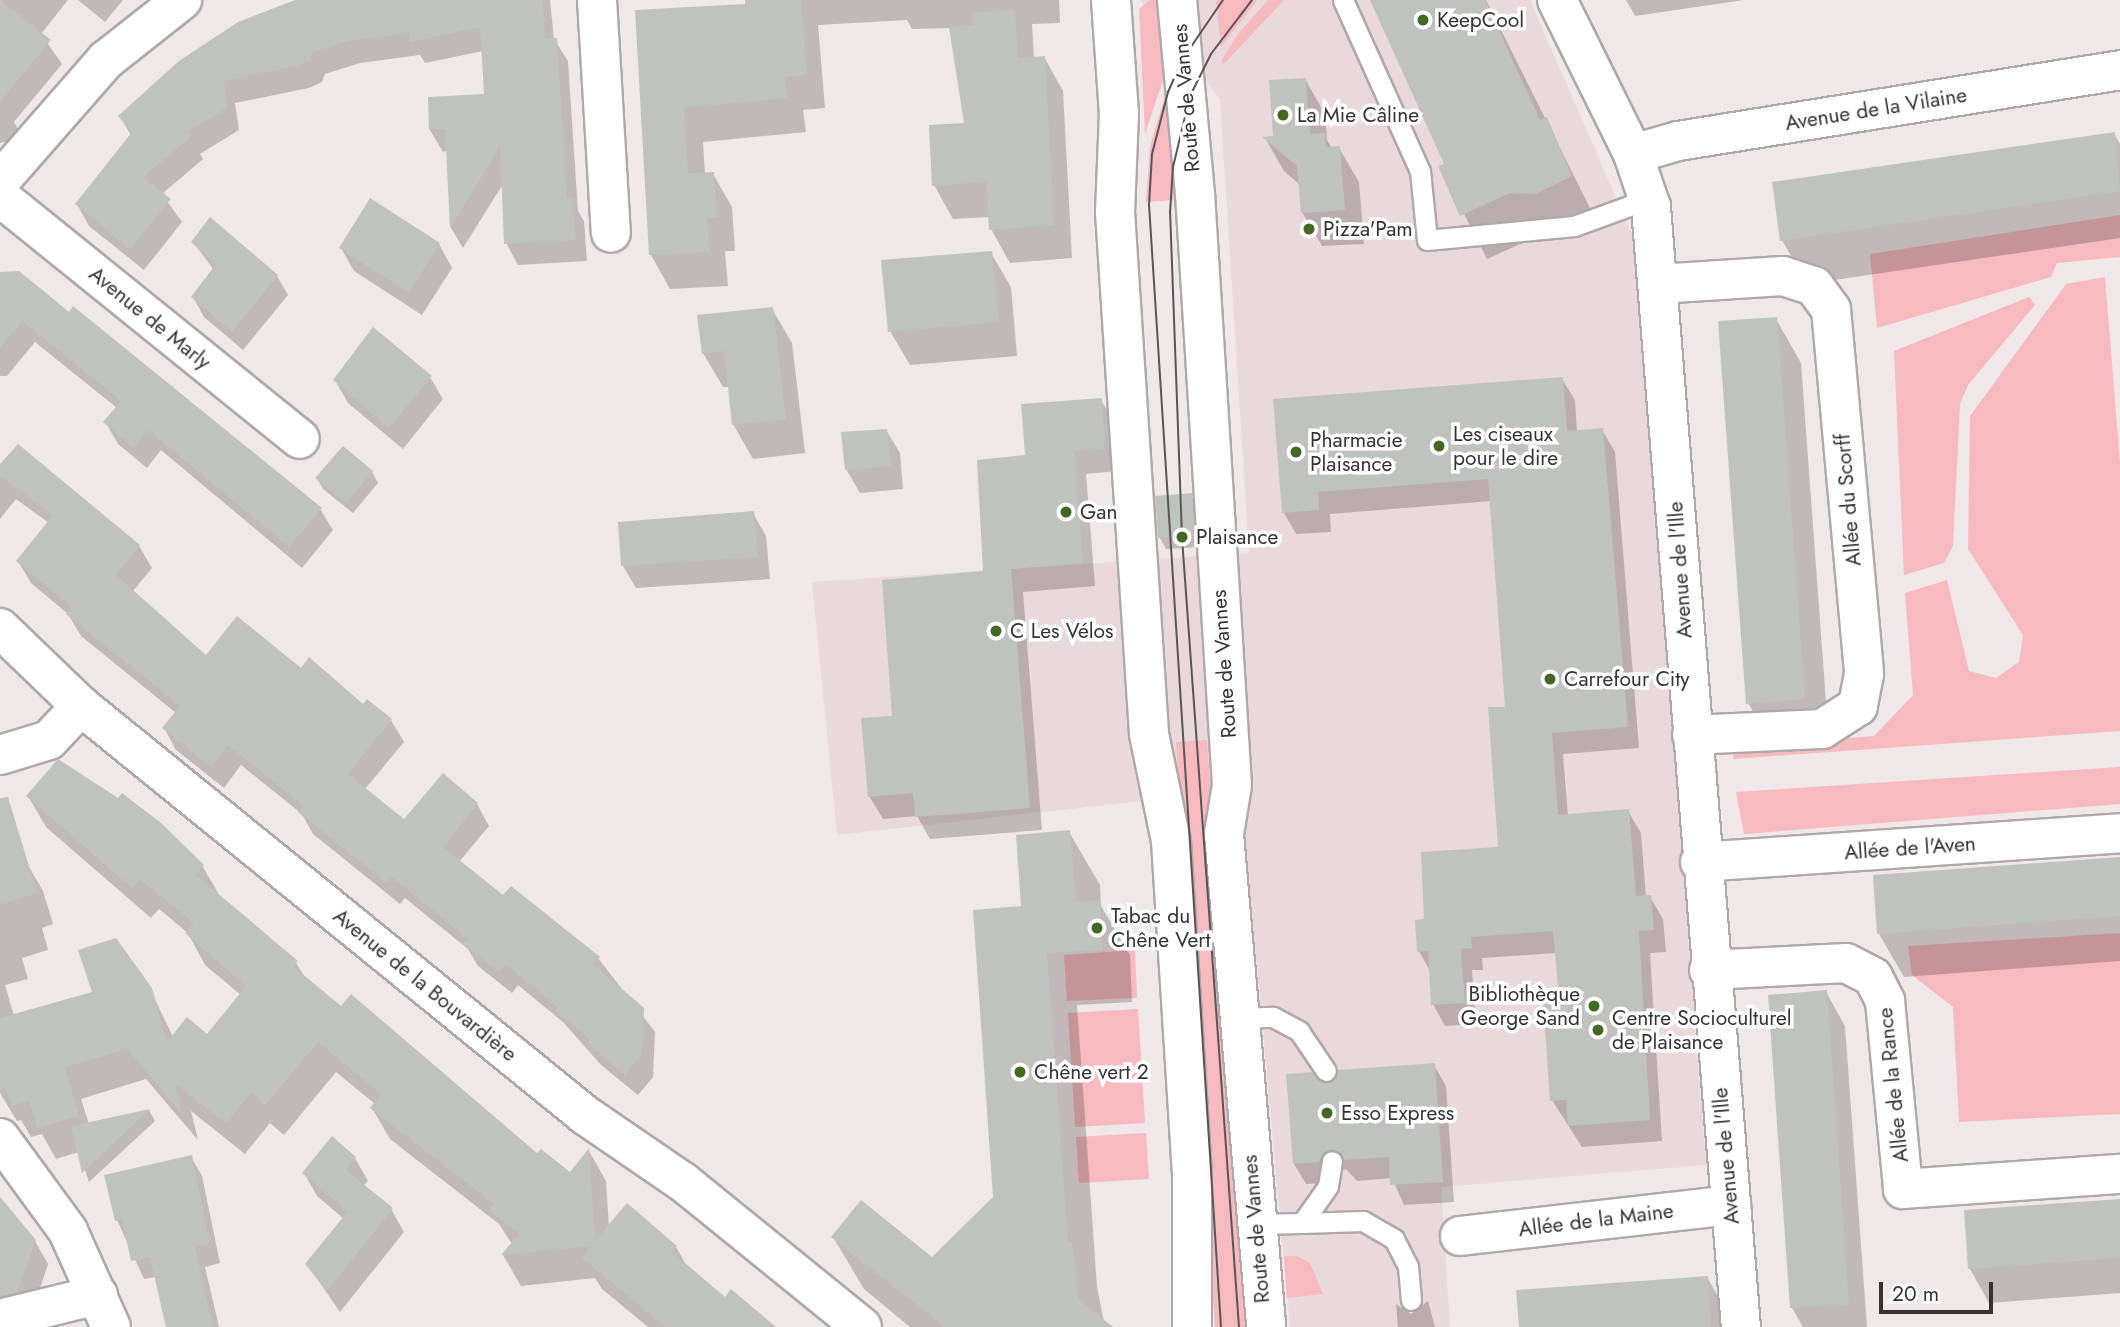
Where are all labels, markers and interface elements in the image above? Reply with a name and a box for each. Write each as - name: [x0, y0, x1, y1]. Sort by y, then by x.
- place label: KeepCool: [1437, 7, 1524, 33]
- marker: KeepCool: [1415, 12, 1431, 28]
- street label: Route de Vannes: [1167, 23, 1205, 173]
- street label: Avenue de la Vilaine: [1783, 82, 1969, 136]
- place label: La Mie Câline: [1297, 102, 1419, 128]
- marker: La Mie Câline: [1275, 107, 1291, 123]
- place label: Pizza'Pam: [1323, 216, 1413, 242]
- marker: Pizza'Pam: [1301, 221, 1317, 237]
- street label: Avenue de Marly: [84, 261, 216, 375]
- place label: Les ciseaux pour le dire: [1453, 421, 1558, 471]
- place label: Pharmacie Plaisance: [1310, 427, 1403, 477]
- street label: Allée du Scorff: [1830, 433, 1866, 567]
- marker: Les ciseaux pour le dire: [1431, 438, 1447, 454]
- marker: Pharmacie Plaisance: [1288, 444, 1304, 460]
- place label: Gan: [1080, 499, 1117, 525]
- street label: Avenue de l'Ille: [1663, 501, 1697, 639]
- marker: Gan: [1058, 504, 1074, 520]
- place label: Plaisance: [1196, 524, 1278, 550]
- marker: Plaisance: [1174, 529, 1190, 545]
- street label: Route de Vannes: [1206, 589, 1242, 739]
- place label: C Les Vélos: [1010, 618, 1113, 644]
- marker: C Les Vélos: [988, 623, 1004, 639]
- place label: Carrefour City: [1564, 666, 1690, 692]
- marker: Carrefour City: [1542, 671, 1558, 687]
- street label: Allée de l'Aven: [1843, 831, 1977, 865]
- street label: Avenue de la Bouvardière: [328, 903, 522, 1067]
- place label: Tabac du Chêne Vert: [1111, 903, 1211, 953]
- marker: Tabac du Chêne Vert: [1089, 920, 1105, 936]
- place label: Bibliothèque George Sand: [1461, 981, 1580, 1031]
- marker: Bibliothèque George Sand: [1586, 998, 1602, 1014]
- place label: Centre Socioculturel de Plaisance: [1612, 1005, 1792, 1055]
- street label: Allée de la Rance: [1872, 1006, 1914, 1164]
- marker: Centre Socioculturel de Plaisance: [1590, 1022, 1606, 1038]
- place label: Chêne vert 2: [1034, 1059, 1149, 1085]
- marker: Chêne vert 2: [1012, 1064, 1028, 1080]
- street label: Avenue de l'Ille: [1707, 1087, 1745, 1225]
- place label: Esso Express: [1341, 1100, 1454, 1126]
- marker: Esso Express: [1319, 1105, 1335, 1121]
- street label: Route de Vannes: [1237, 1154, 1275, 1304]
- street label: Allée de la Maine: [1517, 1198, 1675, 1242]
- scale bar: [1882, 1268, 1996, 1312]
- text: 20 m: [1892, 1279, 1939, 1309]

